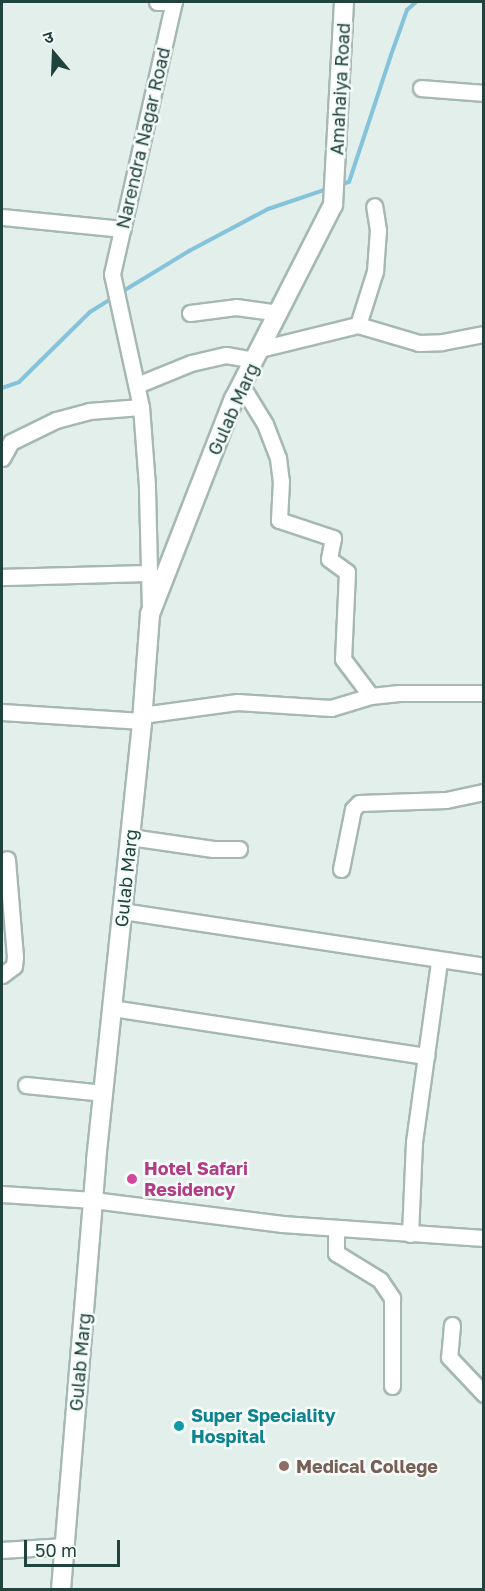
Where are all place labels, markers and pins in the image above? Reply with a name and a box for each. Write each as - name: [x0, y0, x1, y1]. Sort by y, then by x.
- place label: Hotel Safari Residency: [144, 1158, 248, 1200]
- marker: Hotel Safari Residency: [125, 1172, 139, 1186]
- place label: Super Speciality Hospital: [191, 1405, 336, 1448]
- marker: Super Speciality Hospital: [172, 1419, 186, 1433]
- place label: Medical College: [296, 1455, 438, 1477]
- marker: Medical College: [277, 1459, 291, 1473]

